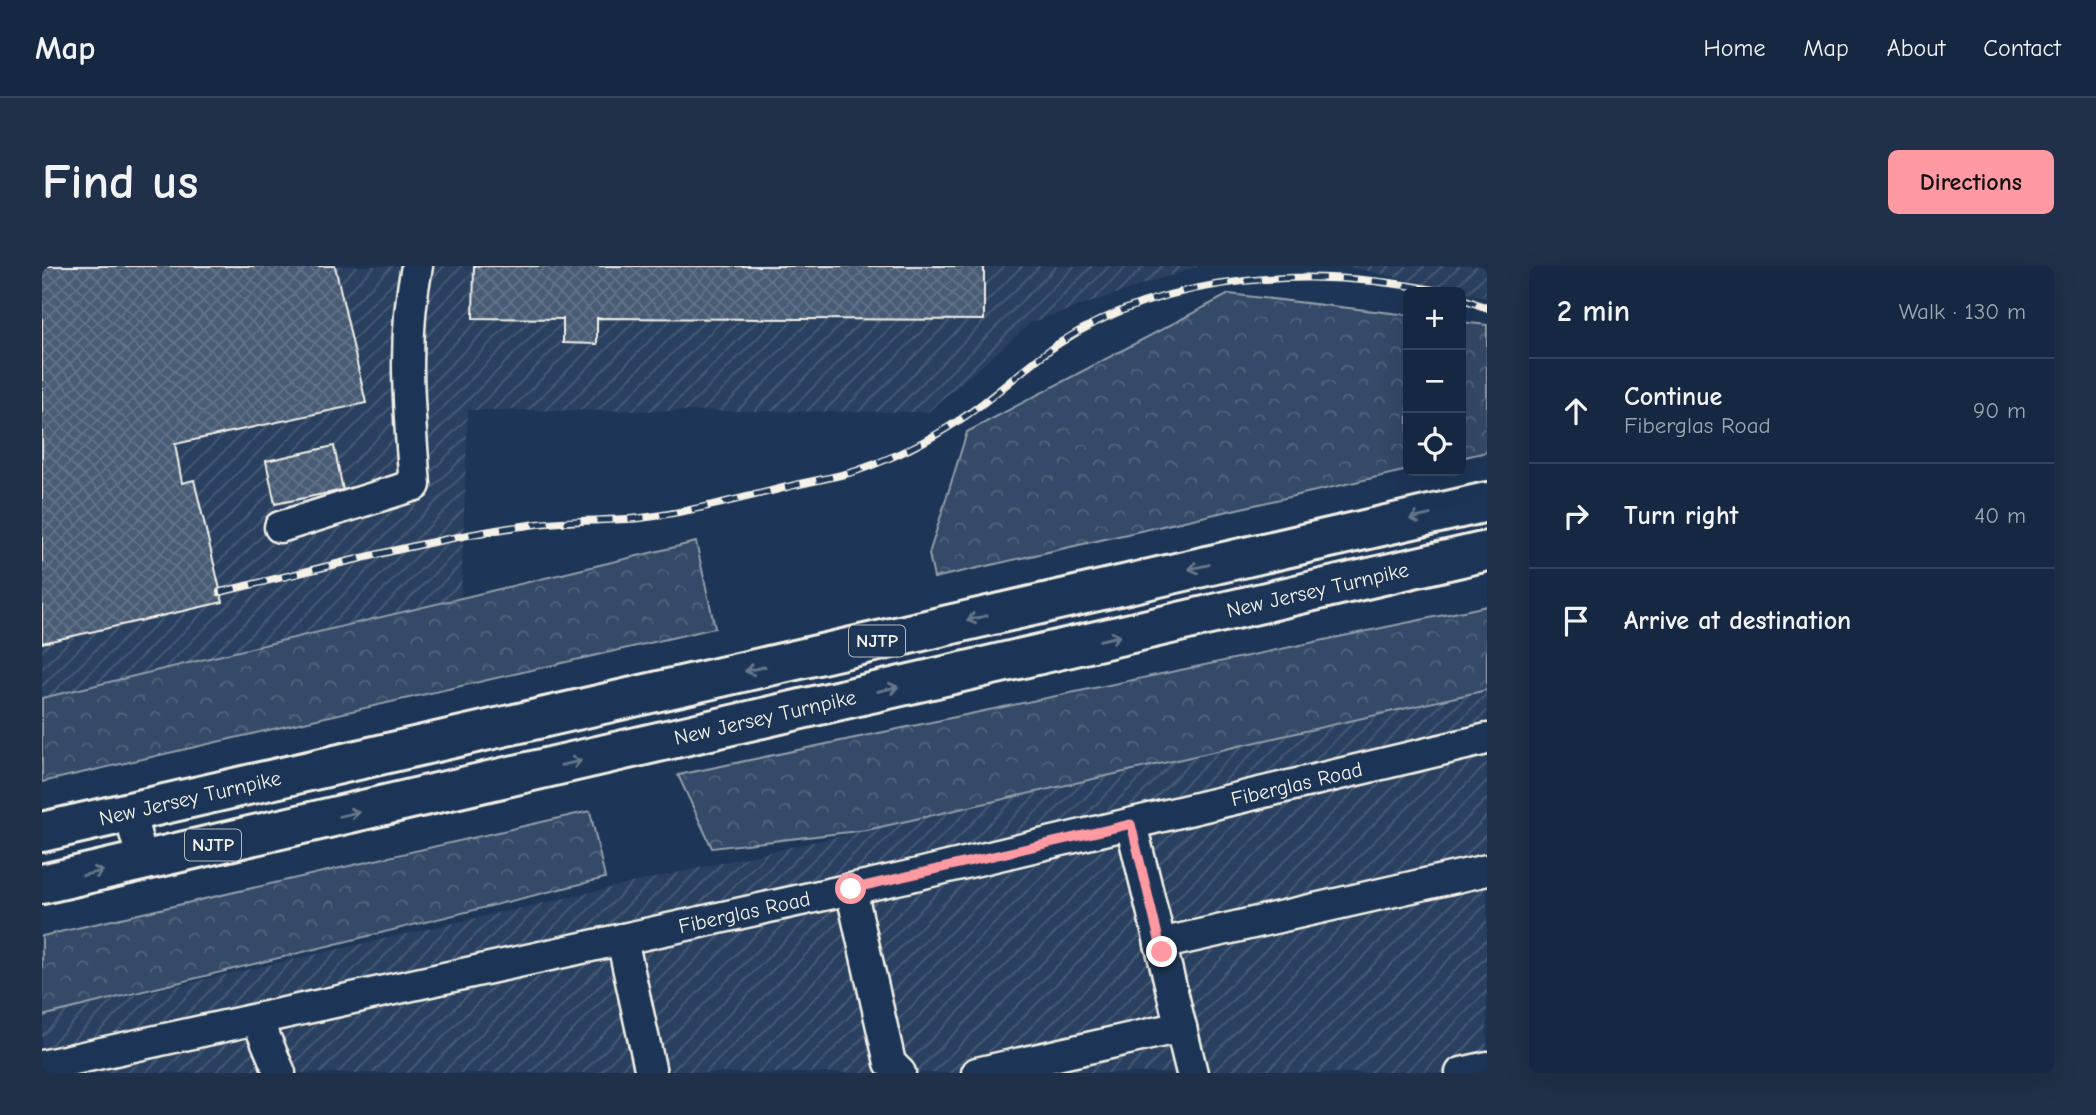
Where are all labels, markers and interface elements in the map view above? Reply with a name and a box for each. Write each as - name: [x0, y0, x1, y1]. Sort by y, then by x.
- text: Map: [35, 29, 96, 67]
- text: Home: [1704, 34, 1765, 62]
- text: Map: [1803, 34, 1849, 62]
- text: About: [1887, 34, 1945, 62]
- text: Contact: [1983, 34, 2061, 62]
- button: Directions: [1888, 150, 2054, 214]
- text: Find us: [42, 154, 198, 210]
- map controls: [1403, 287, 1466, 476]
- button: +: [1403, 287, 1466, 350]
- text: 2 min: [1557, 294, 1630, 329]
- text: Walk · 130 m: [1899, 298, 2026, 325]
- button: −: [1403, 350, 1466, 413]
- text: Continue: [1624, 382, 1722, 412]
- icon: ahead: [1557, 392, 1595, 430]
- text: 90 m: [1973, 397, 2026, 424]
- text: Fiberglas Road: [1624, 412, 1771, 439]
- button: locate: [1403, 413, 1466, 476]
- icon: right: [1557, 497, 1595, 535]
- text: Turn right: [1624, 501, 1738, 531]
- text: 40 m: [1974, 502, 2026, 529]
- one-way arrow: [1410, 511, 1432, 524]
- street label: New Jersey Turnpike: [1224, 557, 1411, 623]
- one-way arrow: [1188, 561, 1211, 575]
- icon: arrive: [1557, 602, 1595, 640]
- text: Arrive at destination: [1624, 606, 1851, 636]
- one-way arrow: [966, 611, 989, 625]
- road number: NJTP: [849, 626, 905, 656]
- one-way arrow: [1098, 631, 1121, 645]
- one-way arrow: [744, 662, 767, 676]
- one-way arrow: [876, 682, 899, 696]
- street label: New Jersey Turnpike: [672, 685, 858, 750]
- one-way arrow: [559, 755, 582, 769]
- street label: Fiberglas Road: [1229, 757, 1365, 811]
- street label: New Jersey Turnpike: [97, 766, 283, 831]
- one-way arrow: [337, 806, 360, 820]
- road number: NJTP: [185, 830, 241, 860]
- one-way arrow: [81, 865, 104, 879]
- route start: [835, 873, 866, 904]
- street label: Fiberglas Road: [676, 886, 812, 938]
- route end: [1146, 936, 1177, 967]

